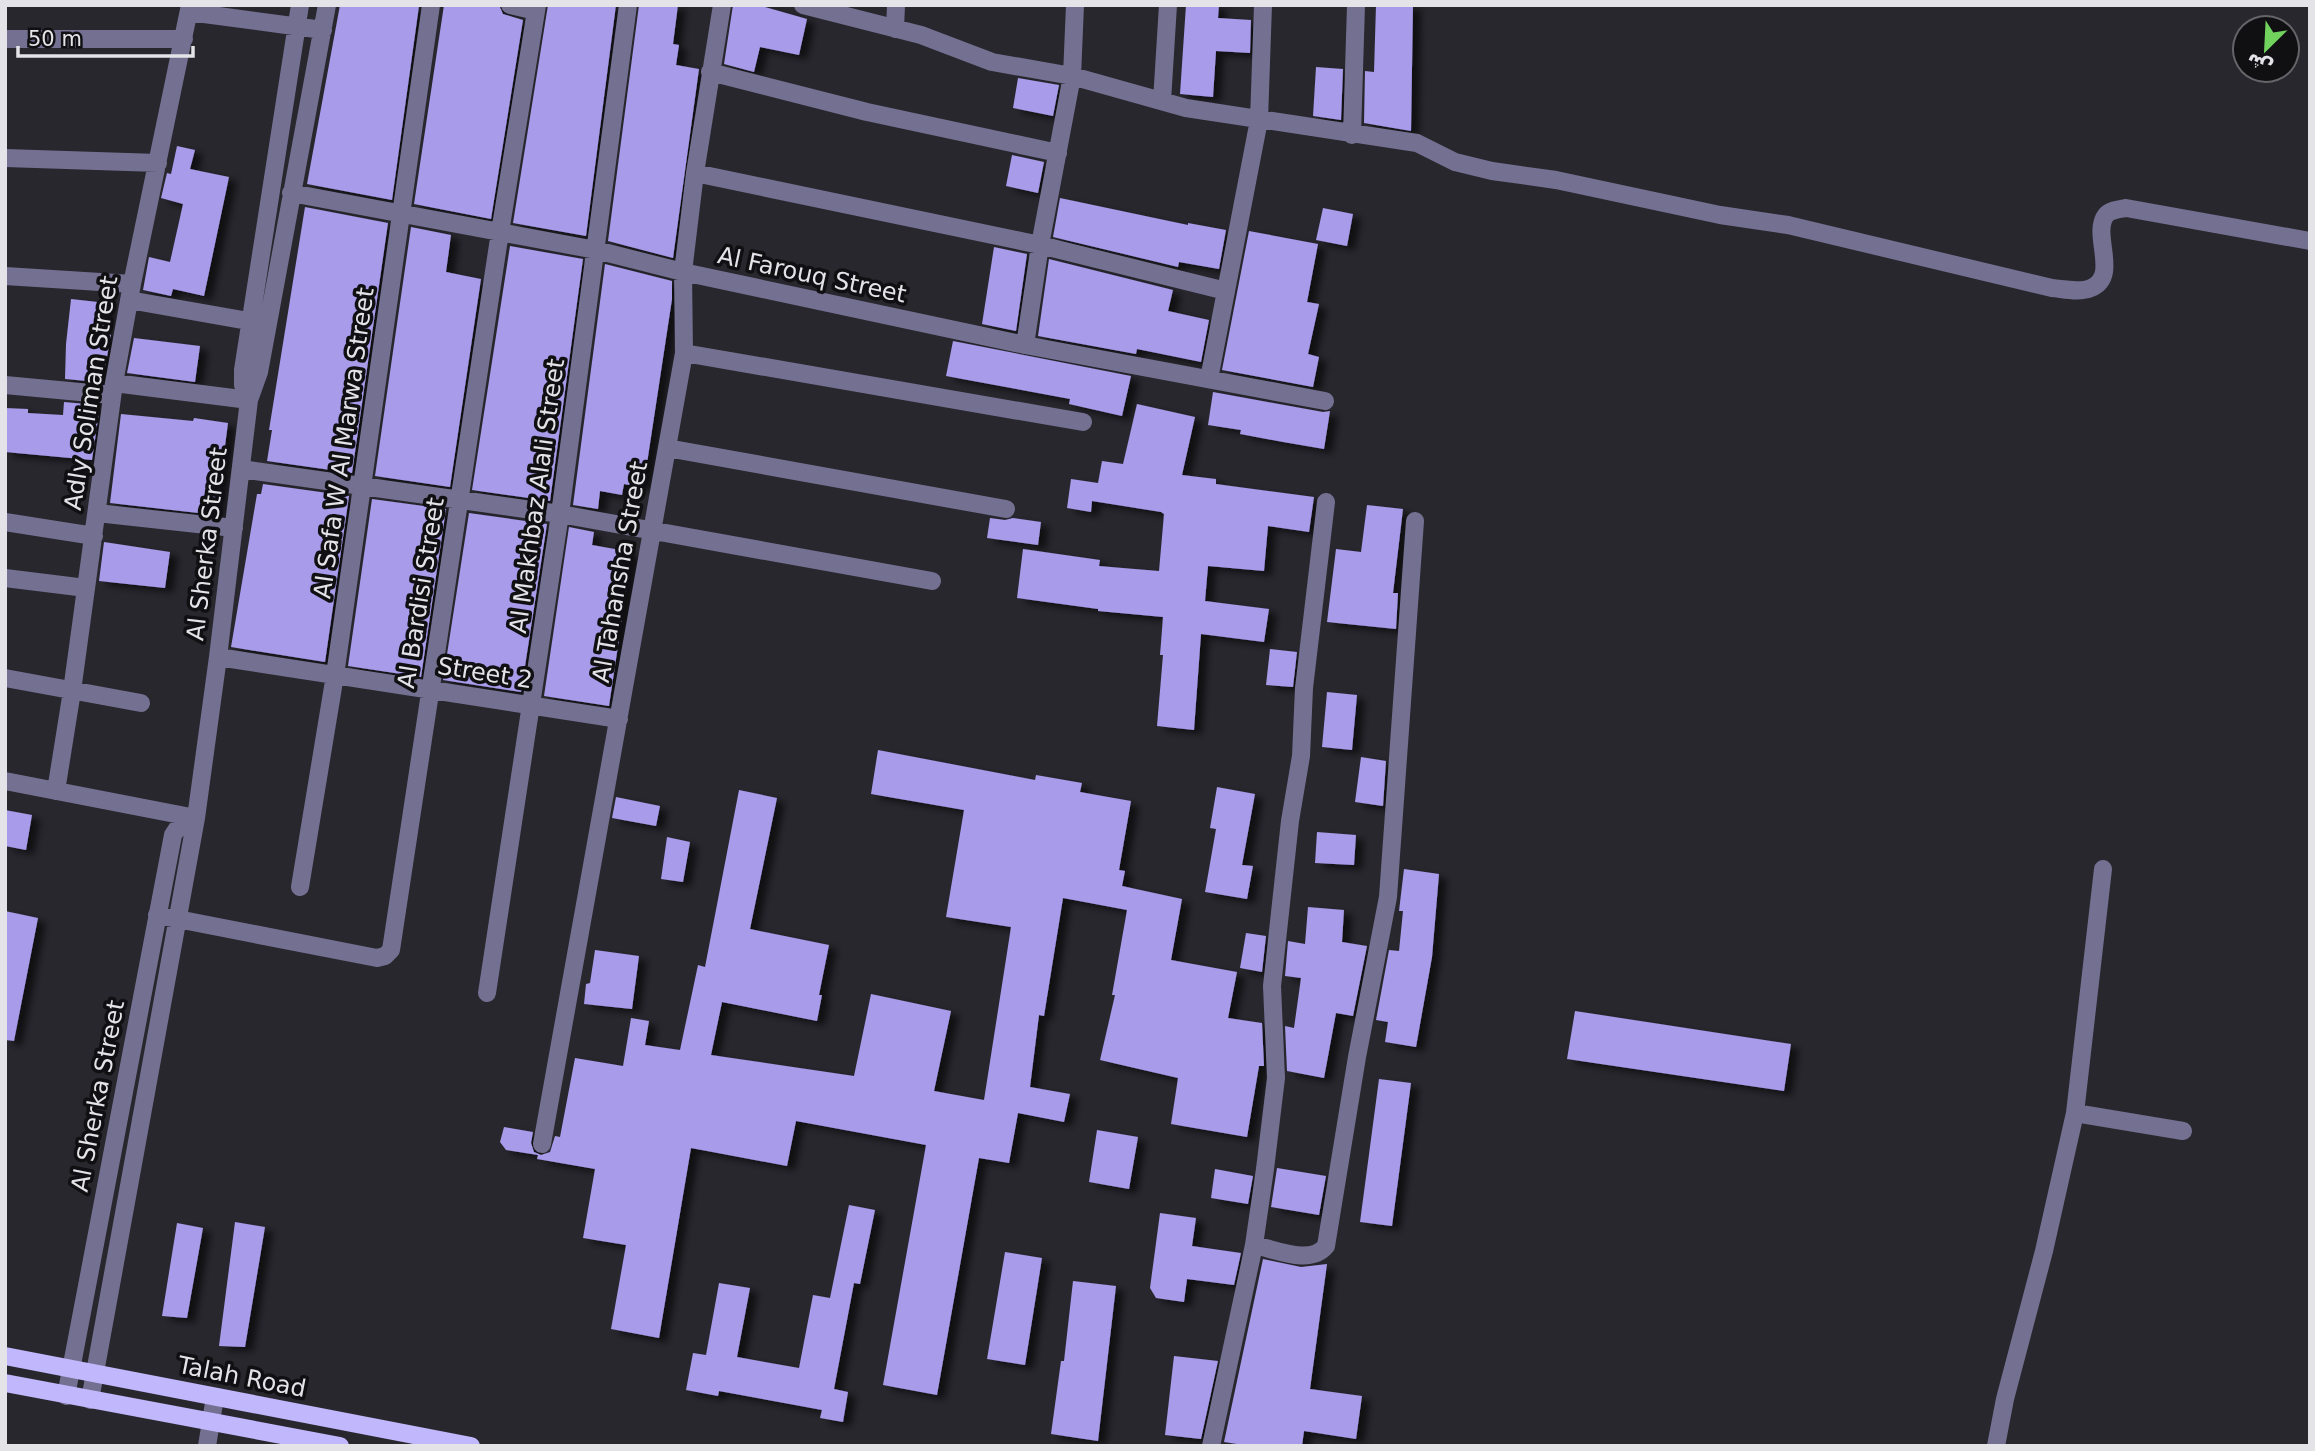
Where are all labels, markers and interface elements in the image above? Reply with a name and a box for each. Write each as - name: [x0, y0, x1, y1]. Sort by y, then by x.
- scale bar: [18, 14, 192, 58]
- north arrow: [2231, 14, 2301, 84]
- text: 50 m: [28, 27, 82, 51]
- text: ش: [2243, 48, 2276, 80]
- street label: Al Farouq Street: [715, 241, 909, 309]
- street label: Adly Soliman Street: [59, 274, 123, 512]
- street label: Al Safa W Al Marwa Street: [308, 286, 380, 600]
- street label: Al Makhbaz Alali Street: [504, 357, 570, 635]
- street label: Al Sherka Street: [181, 446, 233, 642]
- street label: Al Tahansha Street: [587, 459, 653, 685]
- street label: Al Bardisi Street: [392, 496, 450, 690]
- street label: Street 2: [435, 652, 535, 694]
- street label: Al Sherka Street: [66, 998, 130, 1194]
- street label: Talah Road: [175, 1351, 308, 1403]

